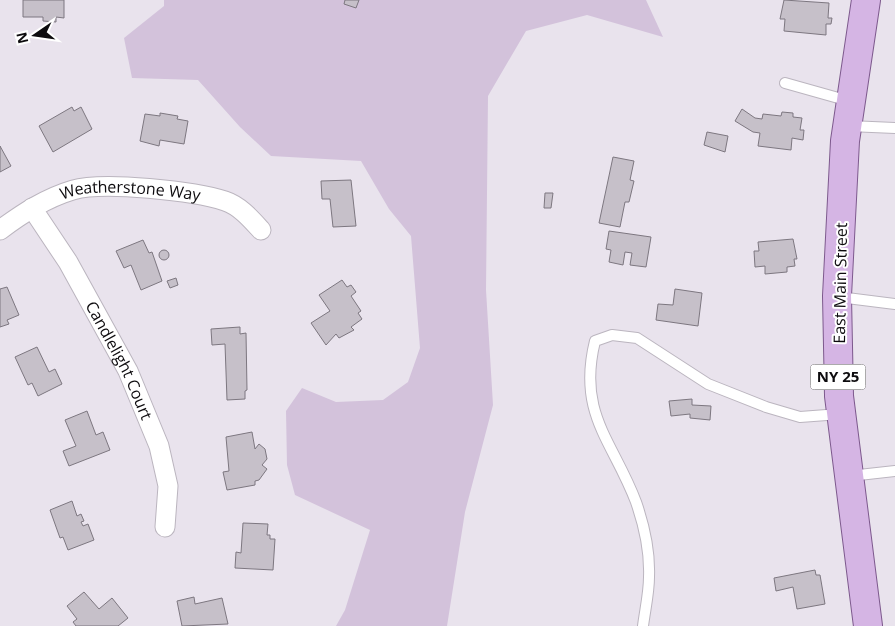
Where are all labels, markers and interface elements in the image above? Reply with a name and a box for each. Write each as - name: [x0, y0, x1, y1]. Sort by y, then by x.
- north arrow: [10, 10, 60, 60]
- text: N: [11, 30, 32, 46]
- street label: Weatherstone Way: [57, 175, 203, 206]
- street label: East Main Street: [828, 222, 852, 344]
- street label: Candlelight Court: [81, 297, 158, 423]
- road number: NY 25: [810, 364, 866, 390]

